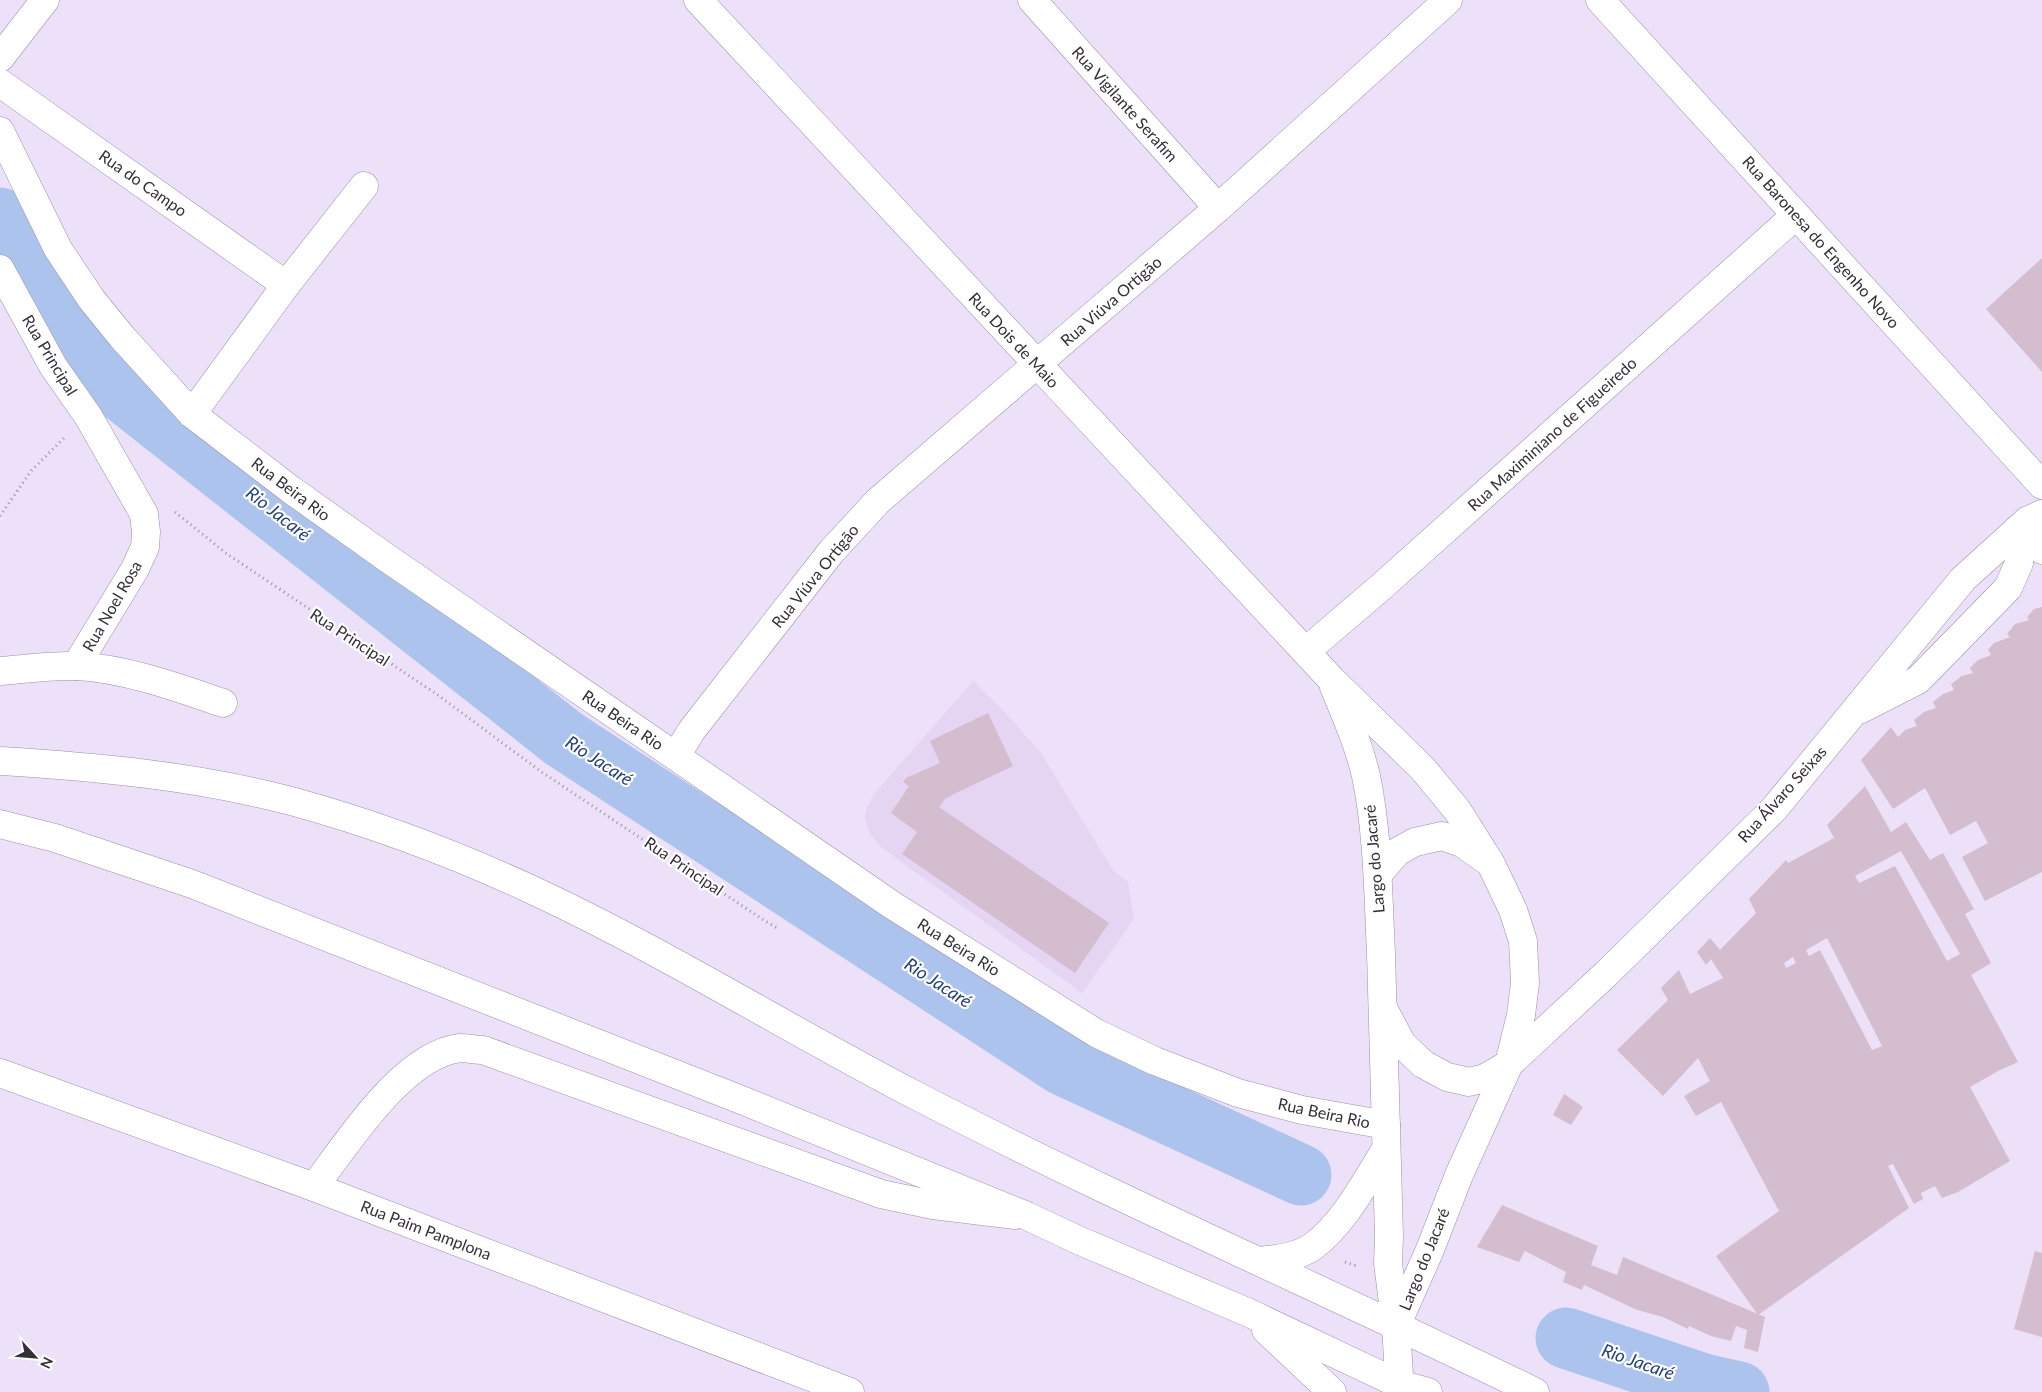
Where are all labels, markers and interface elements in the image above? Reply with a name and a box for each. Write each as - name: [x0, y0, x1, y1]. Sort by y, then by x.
- street label: Rua Vigilante Serafim: [1069, 42, 1182, 165]
- street label: Rua do Campo: [96, 145, 191, 220]
- street label: Rua Baronesa do Engenho Novo: [1739, 152, 1904, 332]
- street label: Rua Viúva Ortigão: [1056, 252, 1165, 350]
- street label: Rua Dois de Maio: [965, 288, 1063, 391]
- street label: Rua Principal: [19, 311, 82, 399]
- street label: Rua Maximiniano de Figueiredo: [1463, 353, 1640, 515]
- street label: Rua Beira Rio: [248, 453, 334, 524]
- water label: Rio Jacaré: [242, 481, 315, 545]
- street label: Rua Viúva Ortigão: [767, 520, 862, 631]
- street label: Rua Noel Rosa: [78, 557, 145, 654]
- street label: Rua Principal: [307, 604, 394, 669]
- street label: Rua Beira Rio: [579, 685, 667, 754]
- water label: Rio Jacaré: [562, 730, 637, 790]
- street label: Rua Álvaro Seixas: [1733, 741, 1830, 846]
- street label: Largo do Jacaré: [1359, 804, 1388, 914]
- street label: Rua Principal: [641, 832, 727, 899]
- street label: Rua Beira Rio: [914, 914, 1004, 979]
- water label: Rio Jacaré: [901, 952, 976, 1012]
- street label: Rua Beira Rio: [1276, 1093, 1372, 1132]
- street label: Rua Paim Pamplona: [358, 1196, 494, 1263]
- street label: Largo do Jacaré: [1394, 1205, 1453, 1313]
- north arrow: [10, 1332, 60, 1382]
- water label: Rio Jacaré: [1599, 1338, 1678, 1384]
- text: N: [37, 1354, 57, 1371]

